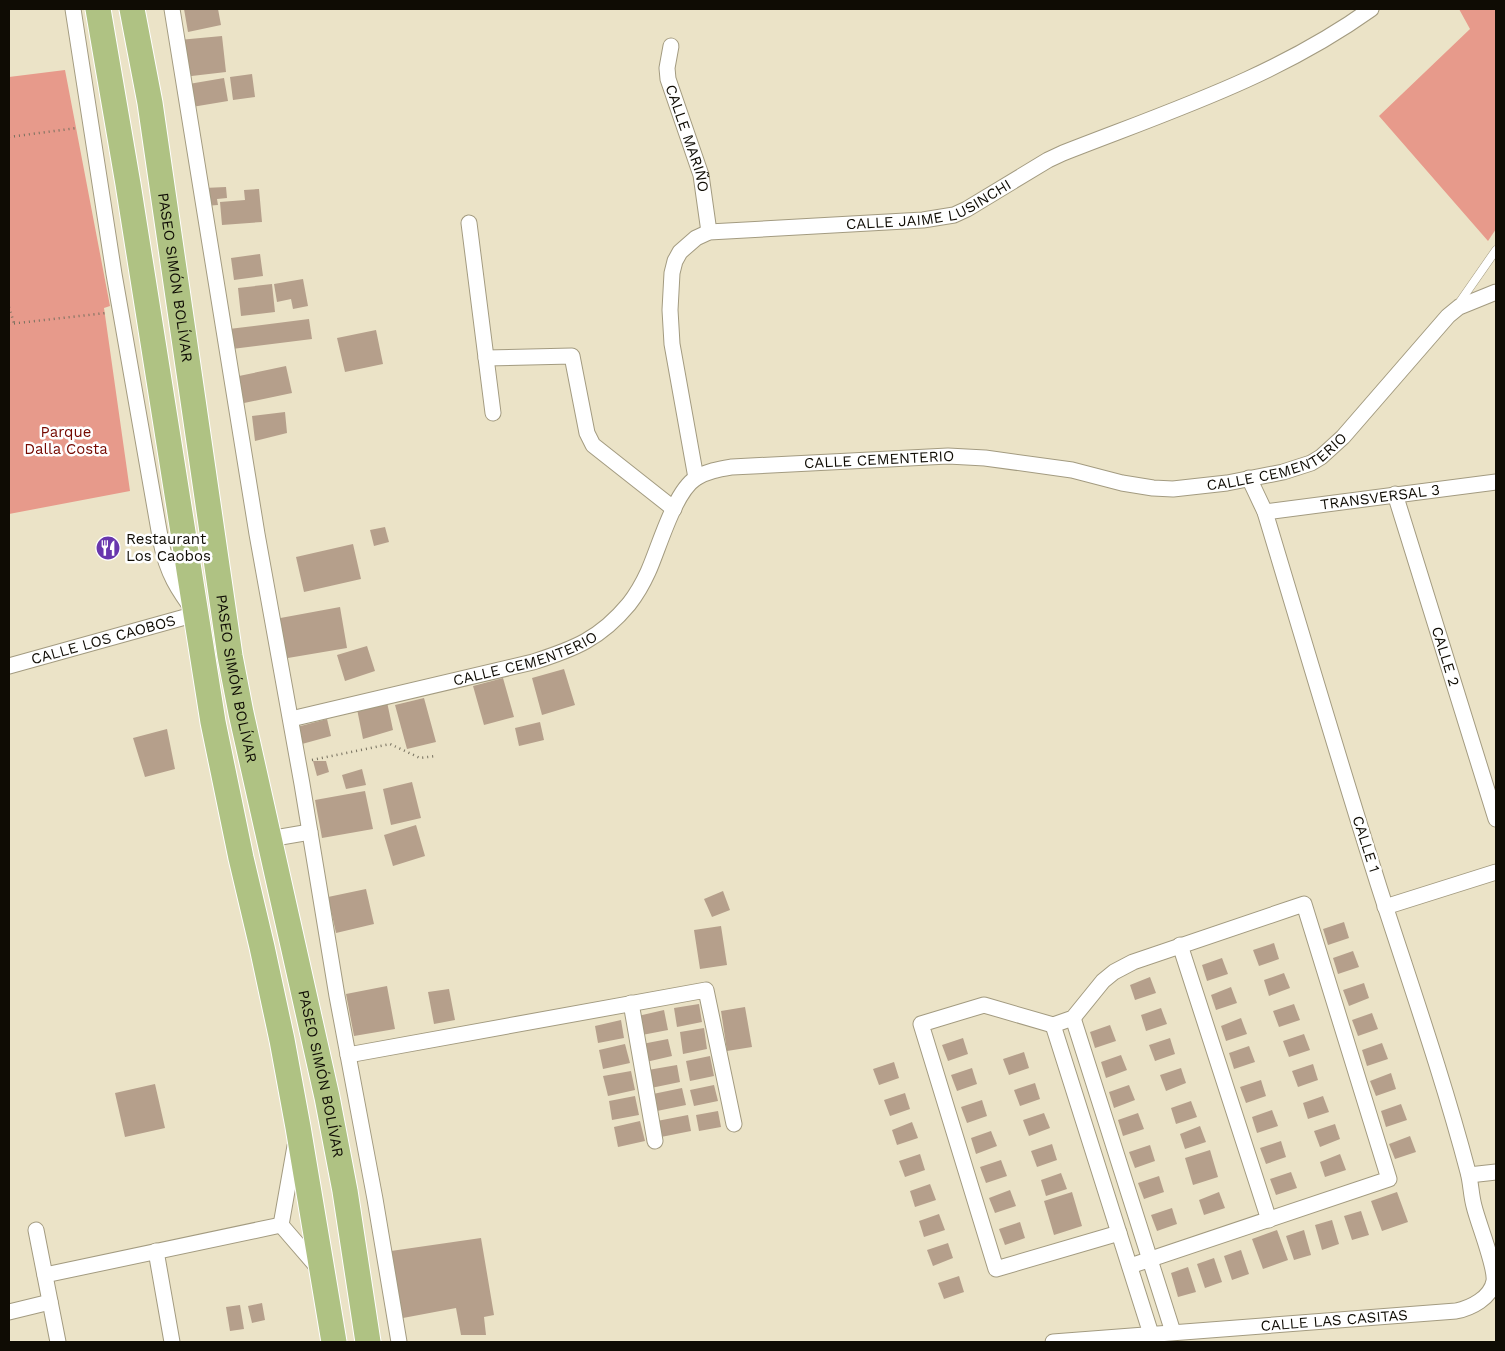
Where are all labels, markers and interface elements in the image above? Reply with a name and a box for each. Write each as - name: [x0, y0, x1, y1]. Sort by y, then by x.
- street label: CALLE MARIÑO: [662, 82, 712, 193]
- street label: CALLE JAIME LUSINCHI: [845, 176, 1014, 233]
- street label: PASEO SIMÓN BOLÍVAR: [154, 192, 196, 363]
- park label: Parque Dalla Costa: [24, 423, 108, 458]
- street label: CALLE CEMENTERIO: [1206, 429, 1351, 494]
- street label: CALLE CEMENTERIO: [804, 447, 955, 472]
- street label: TRANSVERSAL 3: [1319, 480, 1441, 514]
- place label: Restaurant Los Caobos: [126, 530, 211, 565]
- restaurant icon: Restaurant Los Caobos: [95, 535, 121, 561]
- street label: PASEO SIMÓN BOLÍVAR: [212, 593, 261, 765]
- street label: CALLE LOS CAOBOS: [29, 611, 178, 668]
- street label: CALLE 2: [1428, 624, 1463, 688]
- street label: CALLE CEMENTERIO: [451, 627, 601, 690]
- street label: CALLE 1: [1348, 813, 1384, 875]
- street label: PASEO SIMÓN BOLÍVAR: [294, 988, 347, 1159]
- street label: CALLE LAS CASITAS: [1260, 1306, 1408, 1335]

